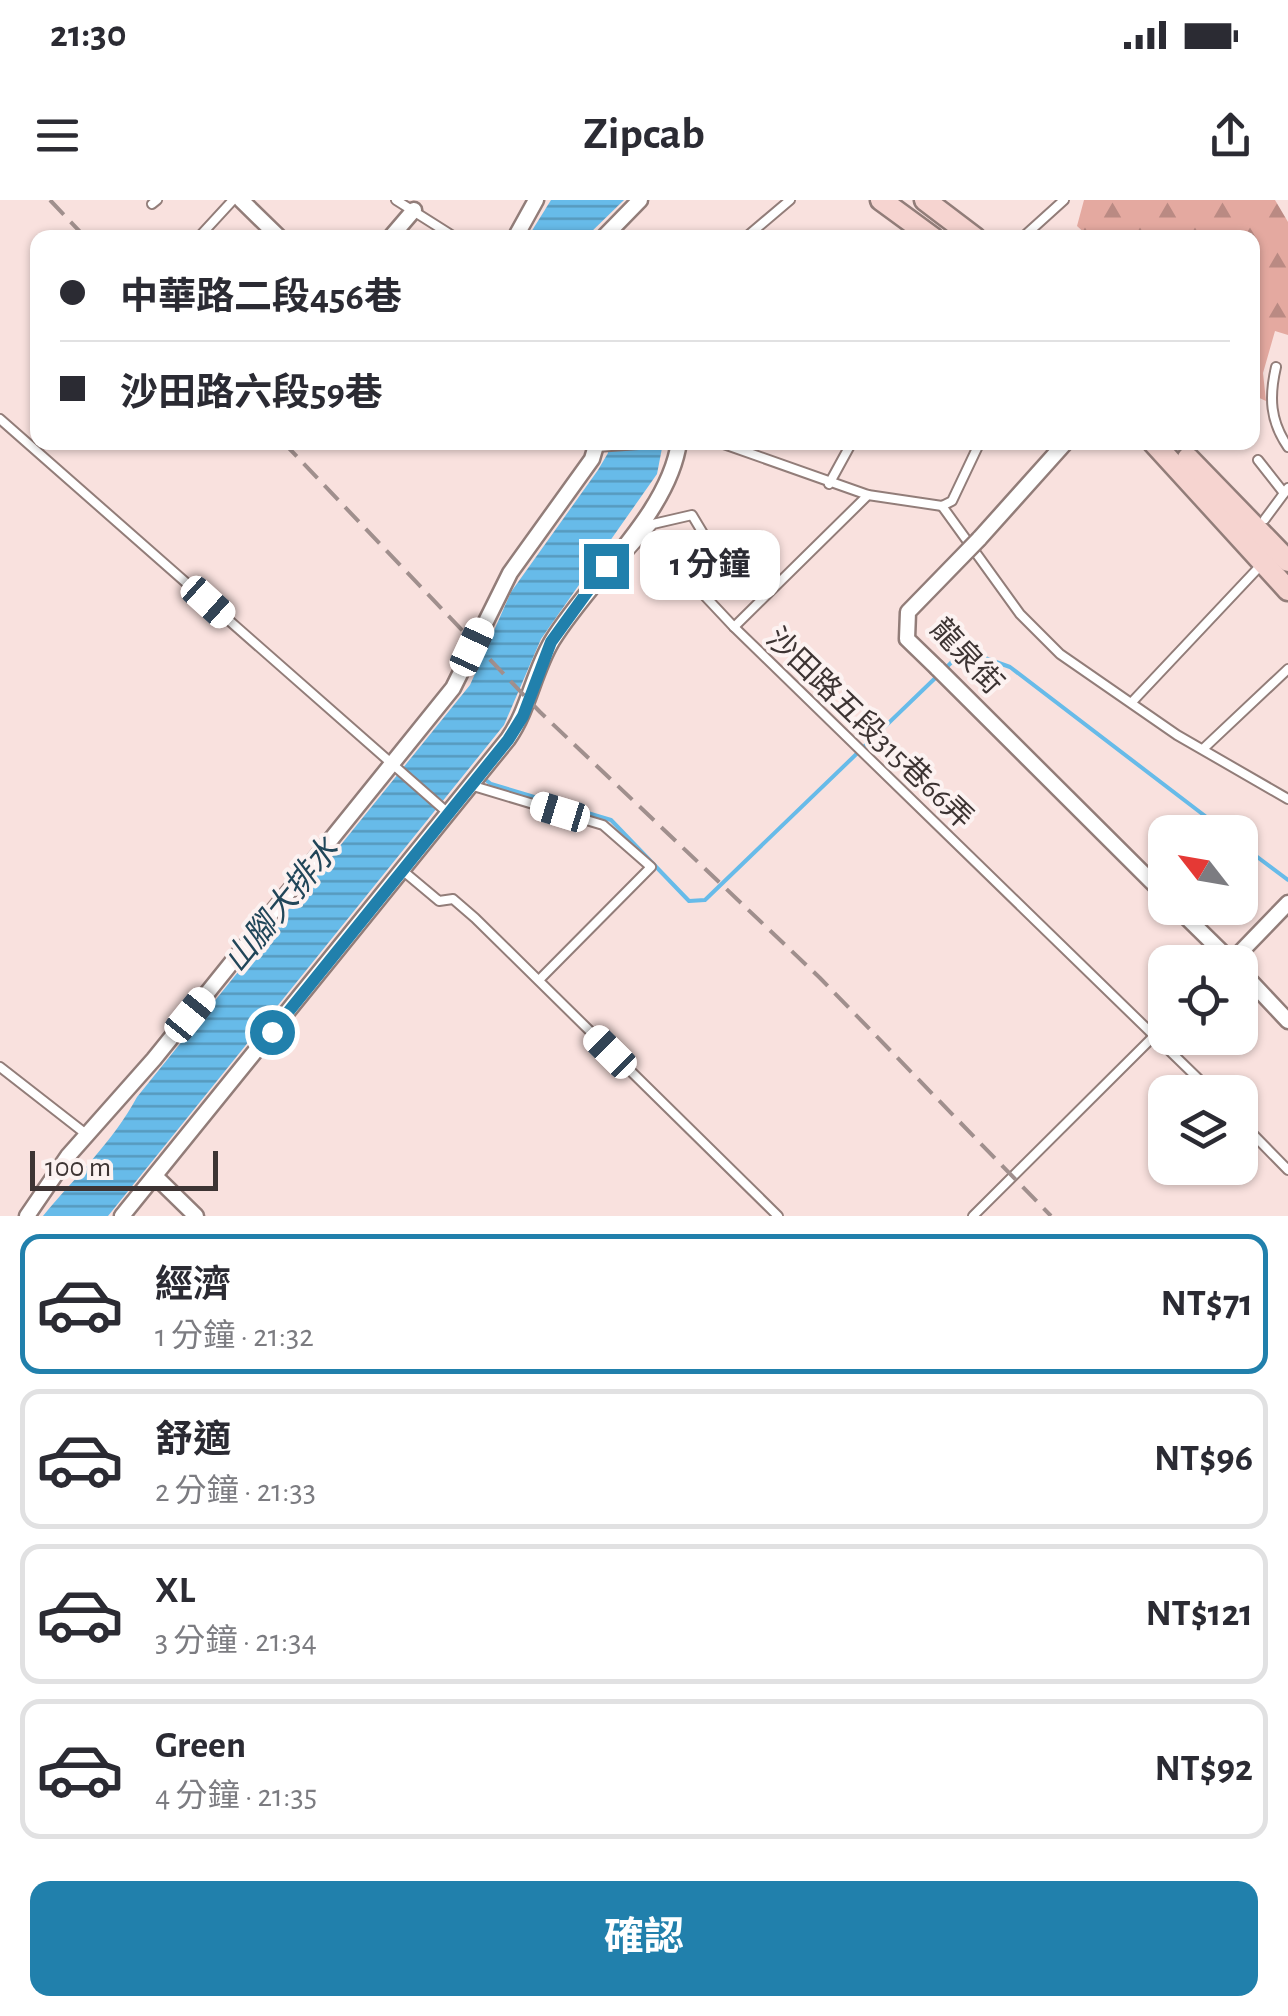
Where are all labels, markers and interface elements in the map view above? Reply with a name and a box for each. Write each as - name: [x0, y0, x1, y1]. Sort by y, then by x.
- text: 21:30: [50, 16, 126, 54]
- icon: menu: [30, 108, 85, 163]
- icon: share: [1203, 108, 1258, 163]
- text: Zipcab: [583, 112, 705, 157]
- text: 中華路二段456巷: [120, 279, 402, 317]
- text: 沙田路六段59巷: [120, 375, 383, 413]
- callout: 1 分鐘: [641, 531, 781, 601]
- route end: [584, 544, 629, 589]
- text: 1 分鐘: [670, 549, 750, 581]
- car: [176, 571, 240, 633]
- street label: 龍泉街: [925, 612, 1009, 700]
- car: [446, 613, 498, 681]
- street label: 沙田路五段315巷66弄: [761, 622, 979, 834]
- car: [527, 789, 593, 835]
- north arrow: [1148, 815, 1258, 925]
- map controls: [1148, 815, 1258, 1185]
- water label: 山腳大排水: [218, 831, 346, 978]
- button: locate: [1148, 945, 1258, 1055]
- car: [159, 982, 221, 1048]
- route start: [250, 1010, 295, 1055]
- car: [578, 1020, 642, 1084]
- button: layers: [1148, 1075, 1258, 1185]
- scale bar: [30, 1146, 218, 1190]
- text: 100 m: [45, 1154, 111, 1182]
- icon: car: [35, 1259, 125, 1349]
- text: 經濟: [155, 1267, 231, 1305]
- text: NT$71: [1161, 1285, 1253, 1323]
- text: 1 分鐘 · 21:32: [155, 1320, 314, 1352]
- icon: car: [35, 1414, 125, 1504]
- text: 舒適: [155, 1422, 231, 1460]
- text: NT$96: [1154, 1440, 1253, 1478]
- text: 2 分鐘 · 21:33: [155, 1475, 316, 1507]
- icon: car: [35, 1569, 125, 1659]
- text: XL: [155, 1572, 195, 1610]
- text: NT$121: [1145, 1595, 1253, 1633]
- text: 3 分鐘 · 21:34: [155, 1625, 317, 1657]
- icon: car: [35, 1724, 125, 1814]
- text: Green: [155, 1727, 246, 1765]
- text: NT$92: [1154, 1750, 1253, 1788]
- text: 4 分鐘 · 21:35: [155, 1780, 317, 1812]
- button: 確認: [30, 1881, 1258, 1996]

